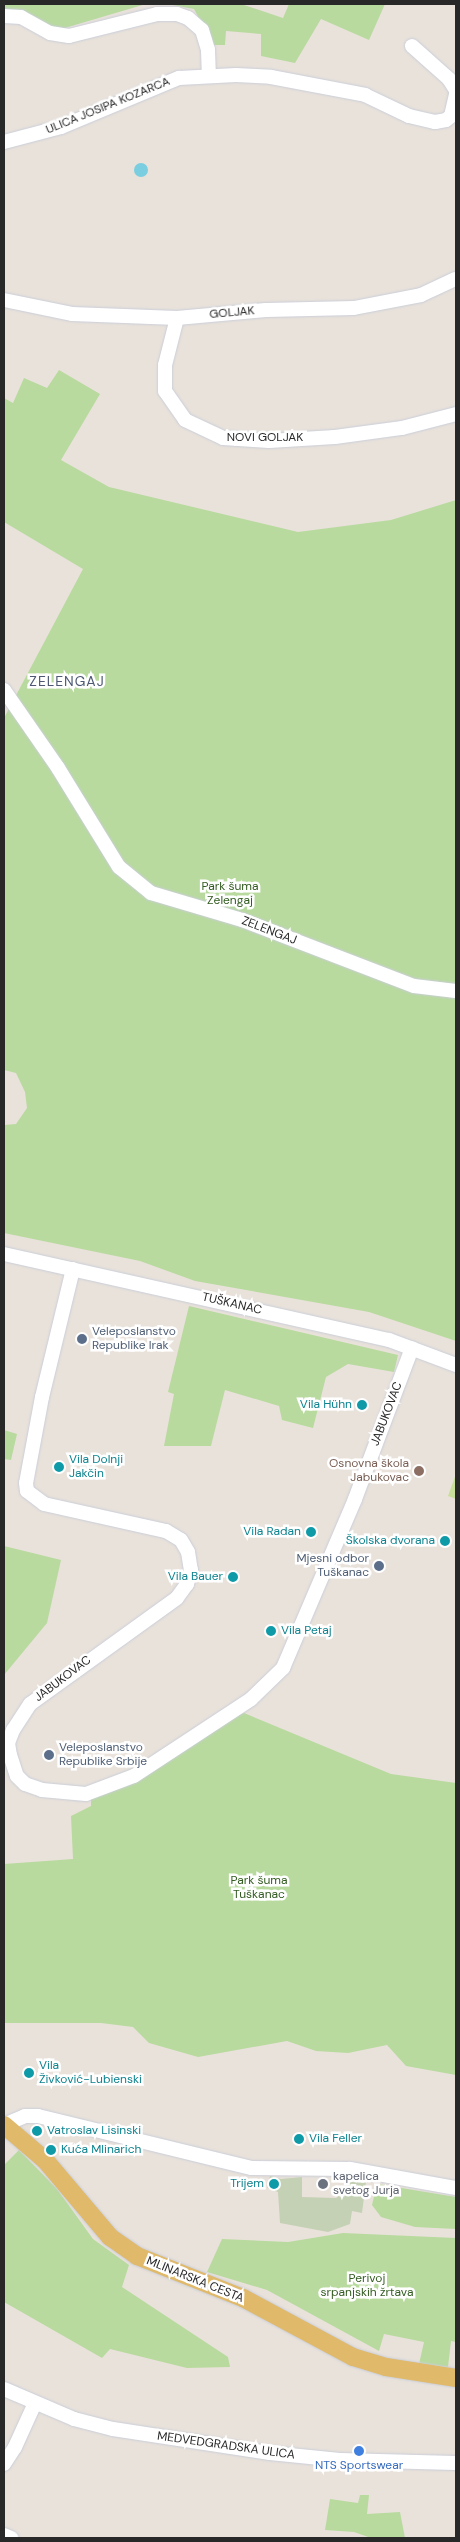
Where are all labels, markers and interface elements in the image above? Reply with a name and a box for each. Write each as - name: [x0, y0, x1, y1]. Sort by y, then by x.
- street label: ULICA JOSIPA KOZARCA: [44, 75, 172, 137]
- street label: GOLJAK: [209, 304, 255, 322]
- street label: NOVI GOLJAK: [227, 431, 303, 445]
- district label: ZELENGAJ: [28, 673, 106, 689]
- park label: Park šuma Zelengaj: [201, 880, 259, 908]
- street label: ZELENGAJ: [239, 914, 299, 948]
- street label: TUŠKANAC: [201, 1290, 263, 1318]
- place label: Veleposlanstvo Republike Irak: [92, 1325, 176, 1353]
- marker: Veleposlanstvo Republike Irak: [76, 1333, 88, 1345]
- street label: JABUKOVAC: [368, 1380, 406, 1448]
- place label: Vila Hühn: [300, 1398, 352, 1412]
- marker: Vila Hühn: [356, 1399, 368, 1411]
- place label: Vila Dolnji Jakčin: [69, 1453, 123, 1481]
- place label: Osnovna škola Jabukovac: [329, 1457, 409, 1485]
- marker: Vila Dolnji Jakčin: [53, 1461, 65, 1473]
- marker: Osnovna škola Jabukovac: [413, 1465, 425, 1477]
- place label: Vila Radan: [243, 1525, 301, 1539]
- marker: Vila Radan: [305, 1526, 317, 1538]
- place label: Školska dvorana: [346, 1534, 435, 1548]
- marker: Školska dvorana: [439, 1535, 451, 1547]
- place label: Mjesni odbor Tuškanac: [296, 1552, 369, 1580]
- marker: Mjesni odbor Tuškanac: [373, 1560, 385, 1572]
- place label: Vila Bauer: [168, 1570, 223, 1584]
- marker: Vila Bauer: [227, 1571, 239, 1583]
- place label: Vila Petaj: [281, 1624, 332, 1638]
- marker: Vila Petaj: [265, 1625, 277, 1637]
- street label: JABUKOVAC: [32, 1653, 94, 1705]
- place label: Veleposlanstvo Republike Srbije: [59, 1741, 147, 1769]
- marker: Veleposlanstvo Republike Srbije: [43, 1749, 55, 1761]
- park label: Park šuma Tuškanac: [230, 1874, 288, 1902]
- place label: Vila Živković-Lubienski: [39, 2059, 142, 2087]
- marker: Vila Živković-Lubienski: [23, 2067, 35, 2079]
- place label: Vatroslav Lisinski: [47, 2124, 141, 2138]
- marker: Vatroslav Lisinski: [31, 2125, 43, 2137]
- place label: Vila Feller: [309, 2132, 362, 2146]
- marker: Vila Feller: [293, 2133, 305, 2145]
- place label: Kuća Mlinarich: [61, 2143, 141, 2157]
- marker: Kuća Mlinarich: [45, 2144, 57, 2156]
- place label: kapelica svetog Jurja: [333, 2170, 399, 2198]
- place label: Trijem: [230, 2177, 264, 2191]
- marker: Trijem: [268, 2178, 280, 2190]
- marker: kapelica svetog Jurja: [317, 2178, 329, 2190]
- street label: MLINARSKA CESTA: [144, 2254, 246, 2306]
- park label: Perivoj srpanjskih žrtava: [321, 2272, 413, 2300]
- street label: MEDVEDGRADSKA ULICA: [156, 2429, 296, 2463]
- marker: NTS Sportswear: [353, 2445, 365, 2457]
- place label: NTS Sportswear: [315, 2459, 403, 2473]

